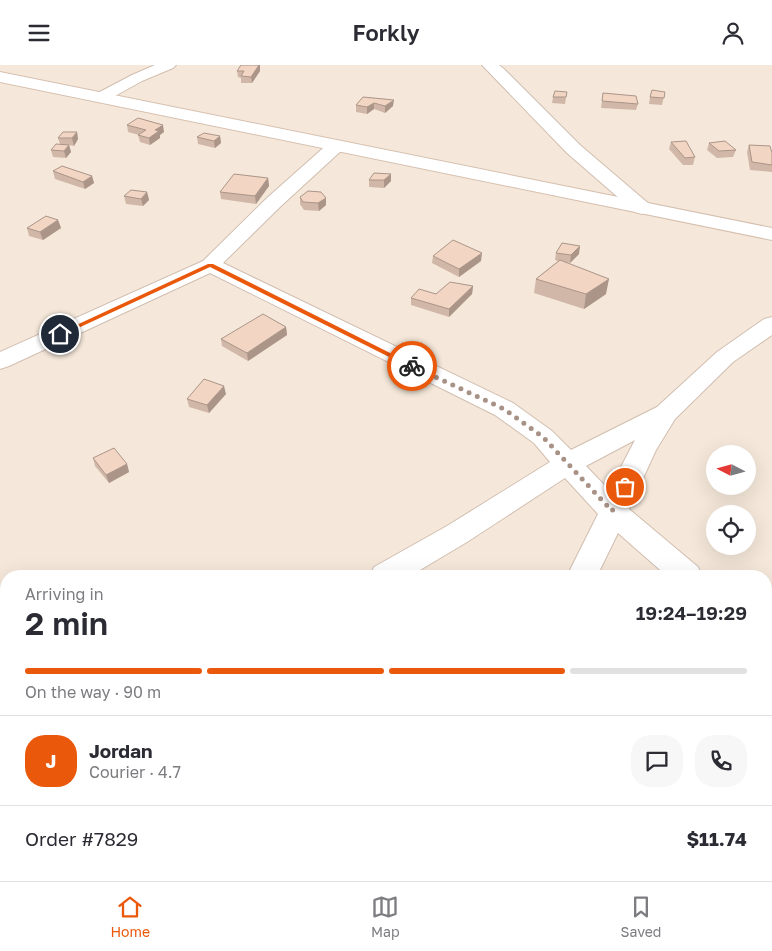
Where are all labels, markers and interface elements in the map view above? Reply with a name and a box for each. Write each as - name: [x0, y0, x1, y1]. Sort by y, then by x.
- icon: menu: [25, 19, 53, 47]
- text: Forkly: [353, 19, 420, 46]
- icon: person: [719, 19, 747, 47]
- pin: [39, 313, 81, 355]
- icon: home: [46, 320, 74, 348]
- courier: [387, 341, 437, 391]
- icon: bike: [398, 352, 426, 380]
- north arrow: [706, 445, 756, 495]
- map controls: [706, 445, 756, 555]
- pin: [604, 466, 646, 508]
- icon: bag: [611, 473, 639, 501]
- button: locate: [706, 505, 756, 555]
- text: Arriving in: [25, 584, 104, 604]
- text: 19:24–19:29: [636, 601, 747, 624]
- text: 2 min: [25, 604, 108, 642]
- text: On the way · 90 m: [25, 682, 161, 702]
- button: chat: [631, 735, 683, 787]
- button: phone: [695, 735, 747, 787]
- text: Jordan: [89, 739, 153, 762]
- text: J: [46, 749, 56, 772]
- text: Courier · 4.7: [89, 762, 181, 782]
- text: Order #7829: [25, 827, 138, 850]
- text: $11.74: [686, 827, 747, 850]
- tab: Home: [110, 893, 150, 940]
- tab: Map: [371, 893, 400, 940]
- tab: Saved: [621, 893, 661, 940]

